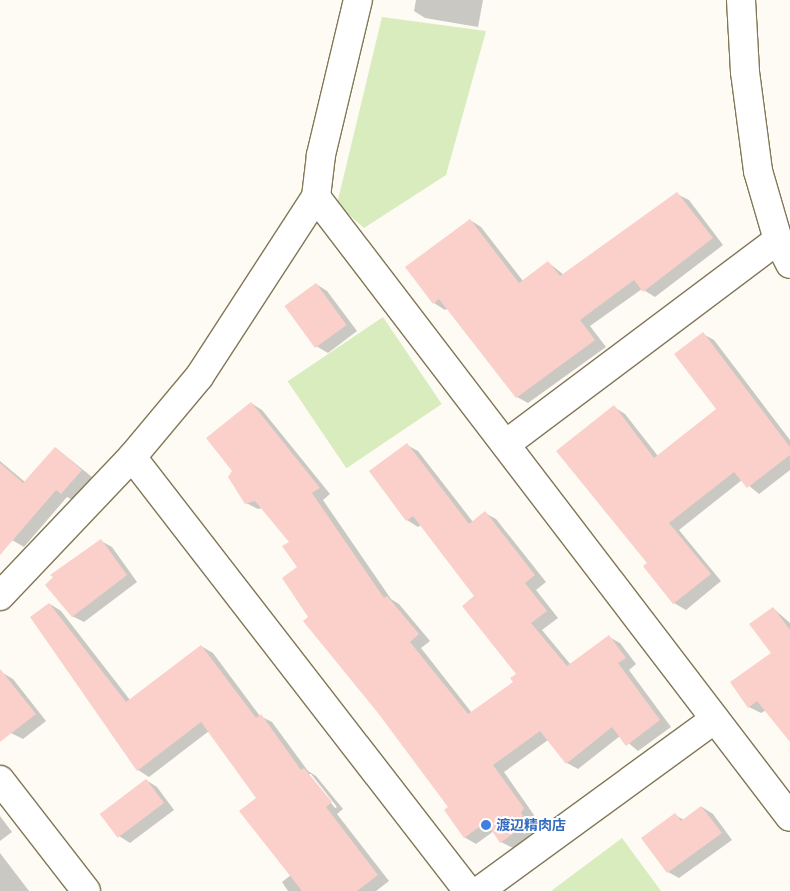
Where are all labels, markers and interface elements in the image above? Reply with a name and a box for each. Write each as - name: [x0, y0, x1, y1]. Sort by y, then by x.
- place label: 渡辺精肉店: [496, 817, 566, 833]
- marker: 渡辺精肉店: [480, 819, 492, 831]

